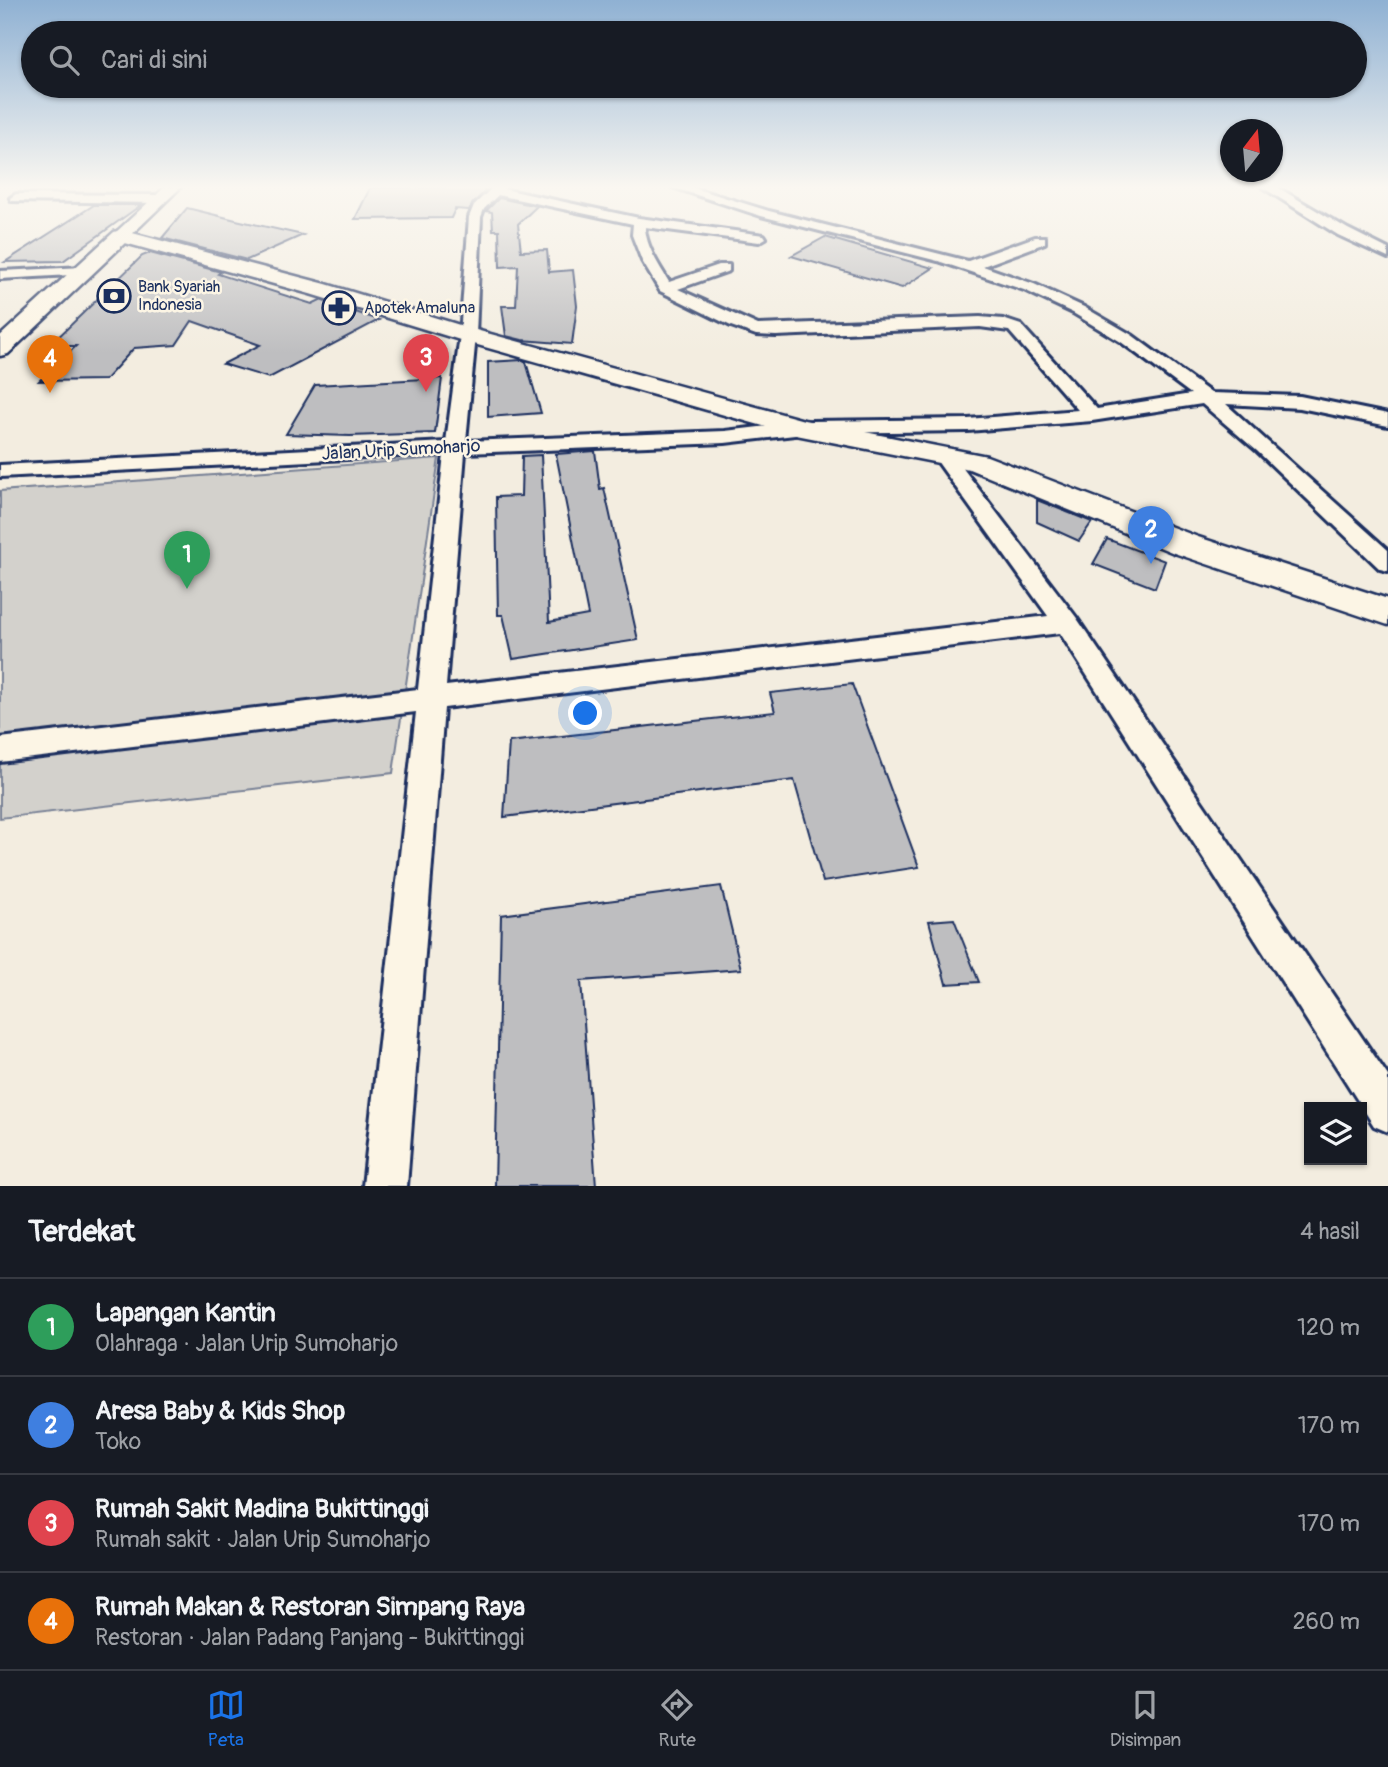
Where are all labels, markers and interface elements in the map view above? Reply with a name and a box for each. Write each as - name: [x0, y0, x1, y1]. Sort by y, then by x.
- search box: [21, 21, 1367, 98]
- icon: search: [45, 41, 83, 79]
- text: Cari di sini: [101, 44, 207, 76]
- north arrow: [1220, 119, 1283, 182]
- bank icon: Bank Syariah Indonesia: [95, 277, 133, 315]
- place label: Bank Syariah Indonesia: [138, 277, 220, 315]
- pharmacy icon: Apotek Amaluna: [320, 289, 358, 327]
- place label: Apotek Amaluna: [364, 298, 475, 318]
- pin: 3: [403, 334, 449, 392]
- pin: 4: [27, 335, 73, 393]
- street label: Jalan Urip Sumoharjo: [321, 434, 481, 466]
- pin: 2: [1128, 506, 1174, 564]
- pin: 1: [164, 531, 210, 589]
- your location: [568, 696, 602, 730]
- map controls: [1304, 1102, 1367, 1165]
- button: layers: [1304, 1102, 1367, 1165]
- text: Terdekat: [28, 1213, 135, 1250]
- text: 4 hasil: [1300, 1217, 1360, 1246]
- text: Lapangan Kantin: [95, 1297, 276, 1329]
- text: 1: [47, 1313, 56, 1342]
- text: 120 m: [1297, 1313, 1360, 1342]
- text: Olahraga · Jalan Urip Sumoharjo: [95, 1329, 398, 1358]
- text: Aresa Baby & Kids Shop: [95, 1395, 345, 1427]
- text: 2: [45, 1411, 57, 1440]
- text: 170 m: [1298, 1411, 1360, 1440]
- text: Toko: [95, 1427, 141, 1456]
- text: Rumah Sakit Madina Bukittinggi: [95, 1493, 429, 1525]
- text: 3: [45, 1509, 57, 1538]
- text: 170 m: [1298, 1509, 1360, 1538]
- text: Rumah sakit · Jalan Urip Sumoharjo: [95, 1525, 430, 1554]
- text: Rumah Makan & Restoran Simpang Raya: [95, 1591, 525, 1623]
- text: 4: [44, 1607, 58, 1636]
- text: 260 m: [1293, 1607, 1360, 1636]
- text: Restoran · Jalan Padang Panjang - Bukittinggi: [95, 1623, 524, 1652]
- tab: Peta: [207, 1686, 245, 1752]
- tab: Rute: [658, 1686, 696, 1752]
- tab: Disimpan: [1110, 1686, 1181, 1752]

